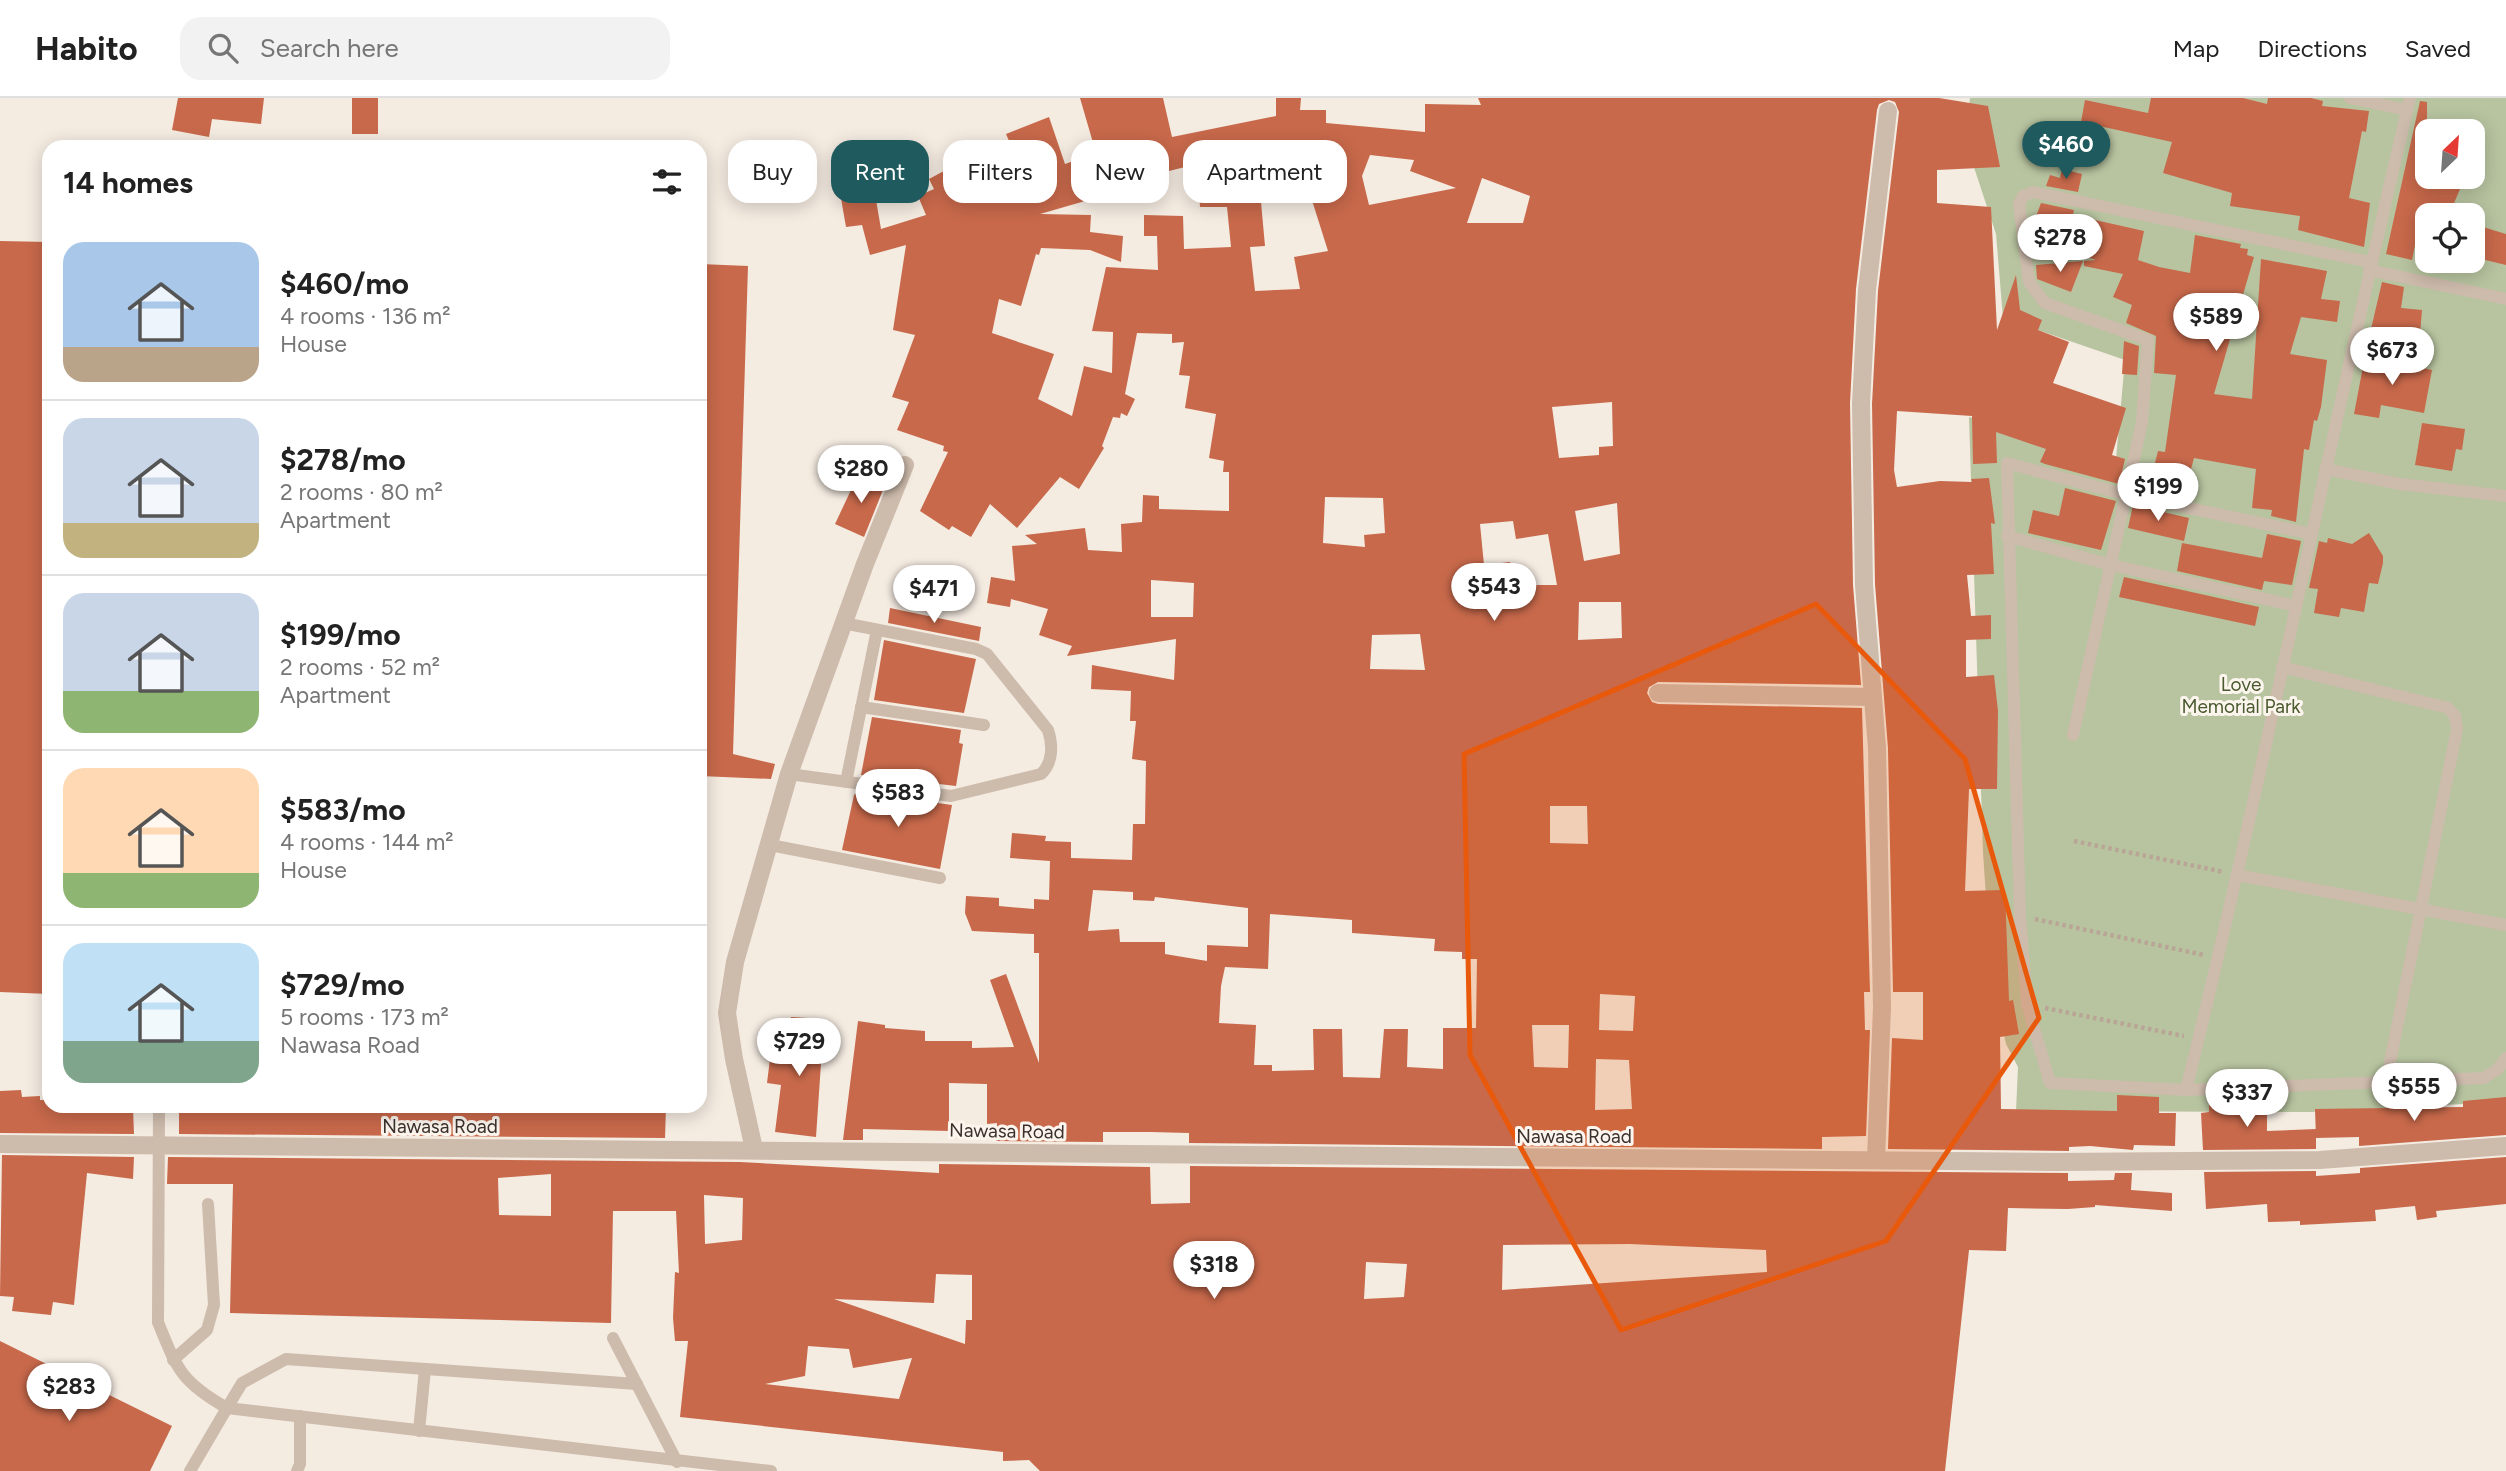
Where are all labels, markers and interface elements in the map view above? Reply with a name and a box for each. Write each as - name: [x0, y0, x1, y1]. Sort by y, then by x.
- search box: [180, 17, 670, 80]
- text: Habito: [35, 29, 138, 68]
- icon: search: [204, 29, 242, 67]
- text: Search here: [260, 32, 399, 64]
- text: Map: [2173, 34, 2219, 63]
- text: Directions: [2257, 34, 2367, 63]
- text: Saved: [2405, 34, 2471, 63]
- north arrow: [2415, 119, 2485, 189]
- map controls: [2415, 119, 2485, 273]
- pin: $460: [2025, 122, 2107, 181]
- text: $460: [2038, 130, 2094, 158]
- chip: Buy: [728, 140, 817, 203]
- chip: Rent: [831, 140, 929, 203]
- chip: Filters: [943, 140, 1057, 203]
- chip: New: [1071, 140, 1169, 203]
- chip: Apartment: [1183, 140, 1347, 203]
- icon: filters: [648, 163, 686, 201]
- text: 14 homes: [63, 164, 193, 201]
- button: locate: [2415, 203, 2485, 273]
- pin: $278: [2019, 214, 2101, 274]
- text: $278: [2034, 223, 2086, 251]
- text: $460/mo: [280, 265, 409, 302]
- icon: home: [119, 270, 203, 354]
- pin: $589: [2175, 294, 2257, 353]
- text: 4 rooms · 136 m²: [280, 302, 451, 330]
- text: $589: [2189, 302, 2243, 330]
- pin: $673: [2351, 328, 2433, 387]
- text: House: [280, 330, 347, 358]
- text: $673: [2366, 336, 2418, 364]
- text: $278/mo: [280, 441, 406, 478]
- icon: home: [119, 446, 203, 530]
- pin: $280: [820, 446, 902, 505]
- text: $280: [833, 454, 889, 482]
- pin: $199: [2117, 464, 2199, 523]
- text: $199: [2133, 472, 2183, 500]
- text: 2 rooms · 80 m²: [280, 478, 443, 506]
- text: Apartment: [280, 506, 391, 534]
- pin: $543: [1453, 564, 1535, 623]
- pin: $471: [893, 566, 975, 625]
- text: $543: [1467, 572, 1521, 600]
- text: $471: [909, 574, 959, 602]
- text: $199/mo: [280, 616, 401, 653]
- icon: home: [119, 621, 203, 705]
- text: 2 rooms · 52 m²: [280, 653, 440, 681]
- park label: Love Memorial Park: [2181, 673, 2301, 718]
- text: Apartment: [280, 681, 391, 709]
- pin: $583: [857, 770, 939, 829]
- text: $583: [872, 778, 924, 806]
- text: $583/mo: [280, 791, 406, 828]
- icon: home: [119, 796, 203, 880]
- text: 4 rooms · 144 m²: [280, 828, 454, 856]
- text: House: [280, 856, 347, 884]
- text: $729/mo: [280, 966, 405, 1003]
- icon: home: [119, 971, 203, 1055]
- text: 5 rooms · 173 m²: [280, 1003, 449, 1031]
- pin: $729: [758, 1018, 840, 1078]
- text: $729: [773, 1027, 825, 1055]
- text: Nawasa Road: [280, 1031, 420, 1059]
- pin: $555: [2373, 1063, 2455, 1123]
- pin: $337: [2206, 1070, 2288, 1129]
- text: $555: [2388, 1072, 2440, 1100]
- text: $337: [2221, 1078, 2273, 1106]
- street label: Nawasa Road: [382, 1115, 498, 1138]
- street label: Nawasa Road: [949, 1118, 1065, 1144]
- street label: Nawasa Road: [1516, 1125, 1632, 1148]
- pin: $318: [1173, 1242, 1255, 1301]
- text: $318: [1189, 1250, 1239, 1278]
- pin: $283: [28, 1364, 110, 1423]
- text: $283: [43, 1372, 95, 1400]

